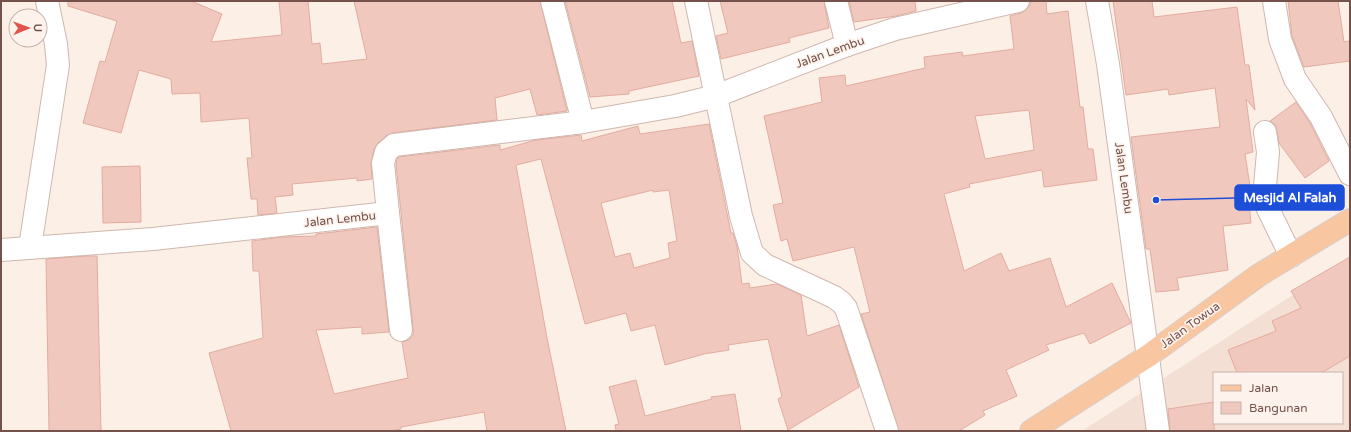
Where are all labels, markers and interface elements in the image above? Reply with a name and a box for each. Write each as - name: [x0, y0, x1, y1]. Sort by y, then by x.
- north arrow: [8, 8, 48, 48]
- text: U: [31, 24, 44, 32]
- street label: Jalan Lembu: [794, 33, 866, 71]
- street label: Jalan Lembu: [1112, 141, 1136, 215]
- callout: Mesjid Al Falah: [1235, 185, 1344, 210]
- text: Mesjid Al Falah: [1243, 190, 1337, 206]
- street label: Jalan Lembu: [303, 208, 377, 230]
- street label: Jalan Towua: [1158, 299, 1222, 351]
- legend: [1213, 372, 1343, 424]
- text: Jalan: [1249, 381, 1278, 395]
- text: Bangunan: [1249, 401, 1308, 415]

